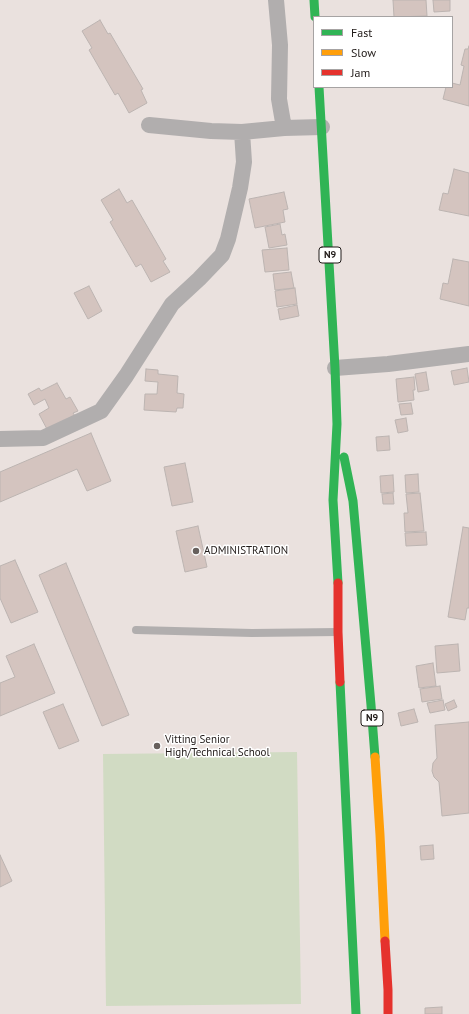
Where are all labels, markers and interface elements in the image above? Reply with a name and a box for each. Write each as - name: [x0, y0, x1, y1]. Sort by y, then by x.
- legend: [313, 16, 453, 88]
- text: Fast: [351, 25, 372, 40]
- text: Slow: [351, 45, 376, 60]
- text: Jam: [351, 65, 370, 80]
- road number: N9: [319, 247, 341, 263]
- place label: ADMINISTRATION: [204, 544, 288, 558]
- marker: ADMINISTRATION: [191, 546, 201, 556]
- road number: N9: [361, 710, 383, 726]
- place label: Vitting Senior High/Technical School: [165, 733, 270, 759]
- marker: Vitting Senior High/Technical School: [152, 741, 162, 751]

